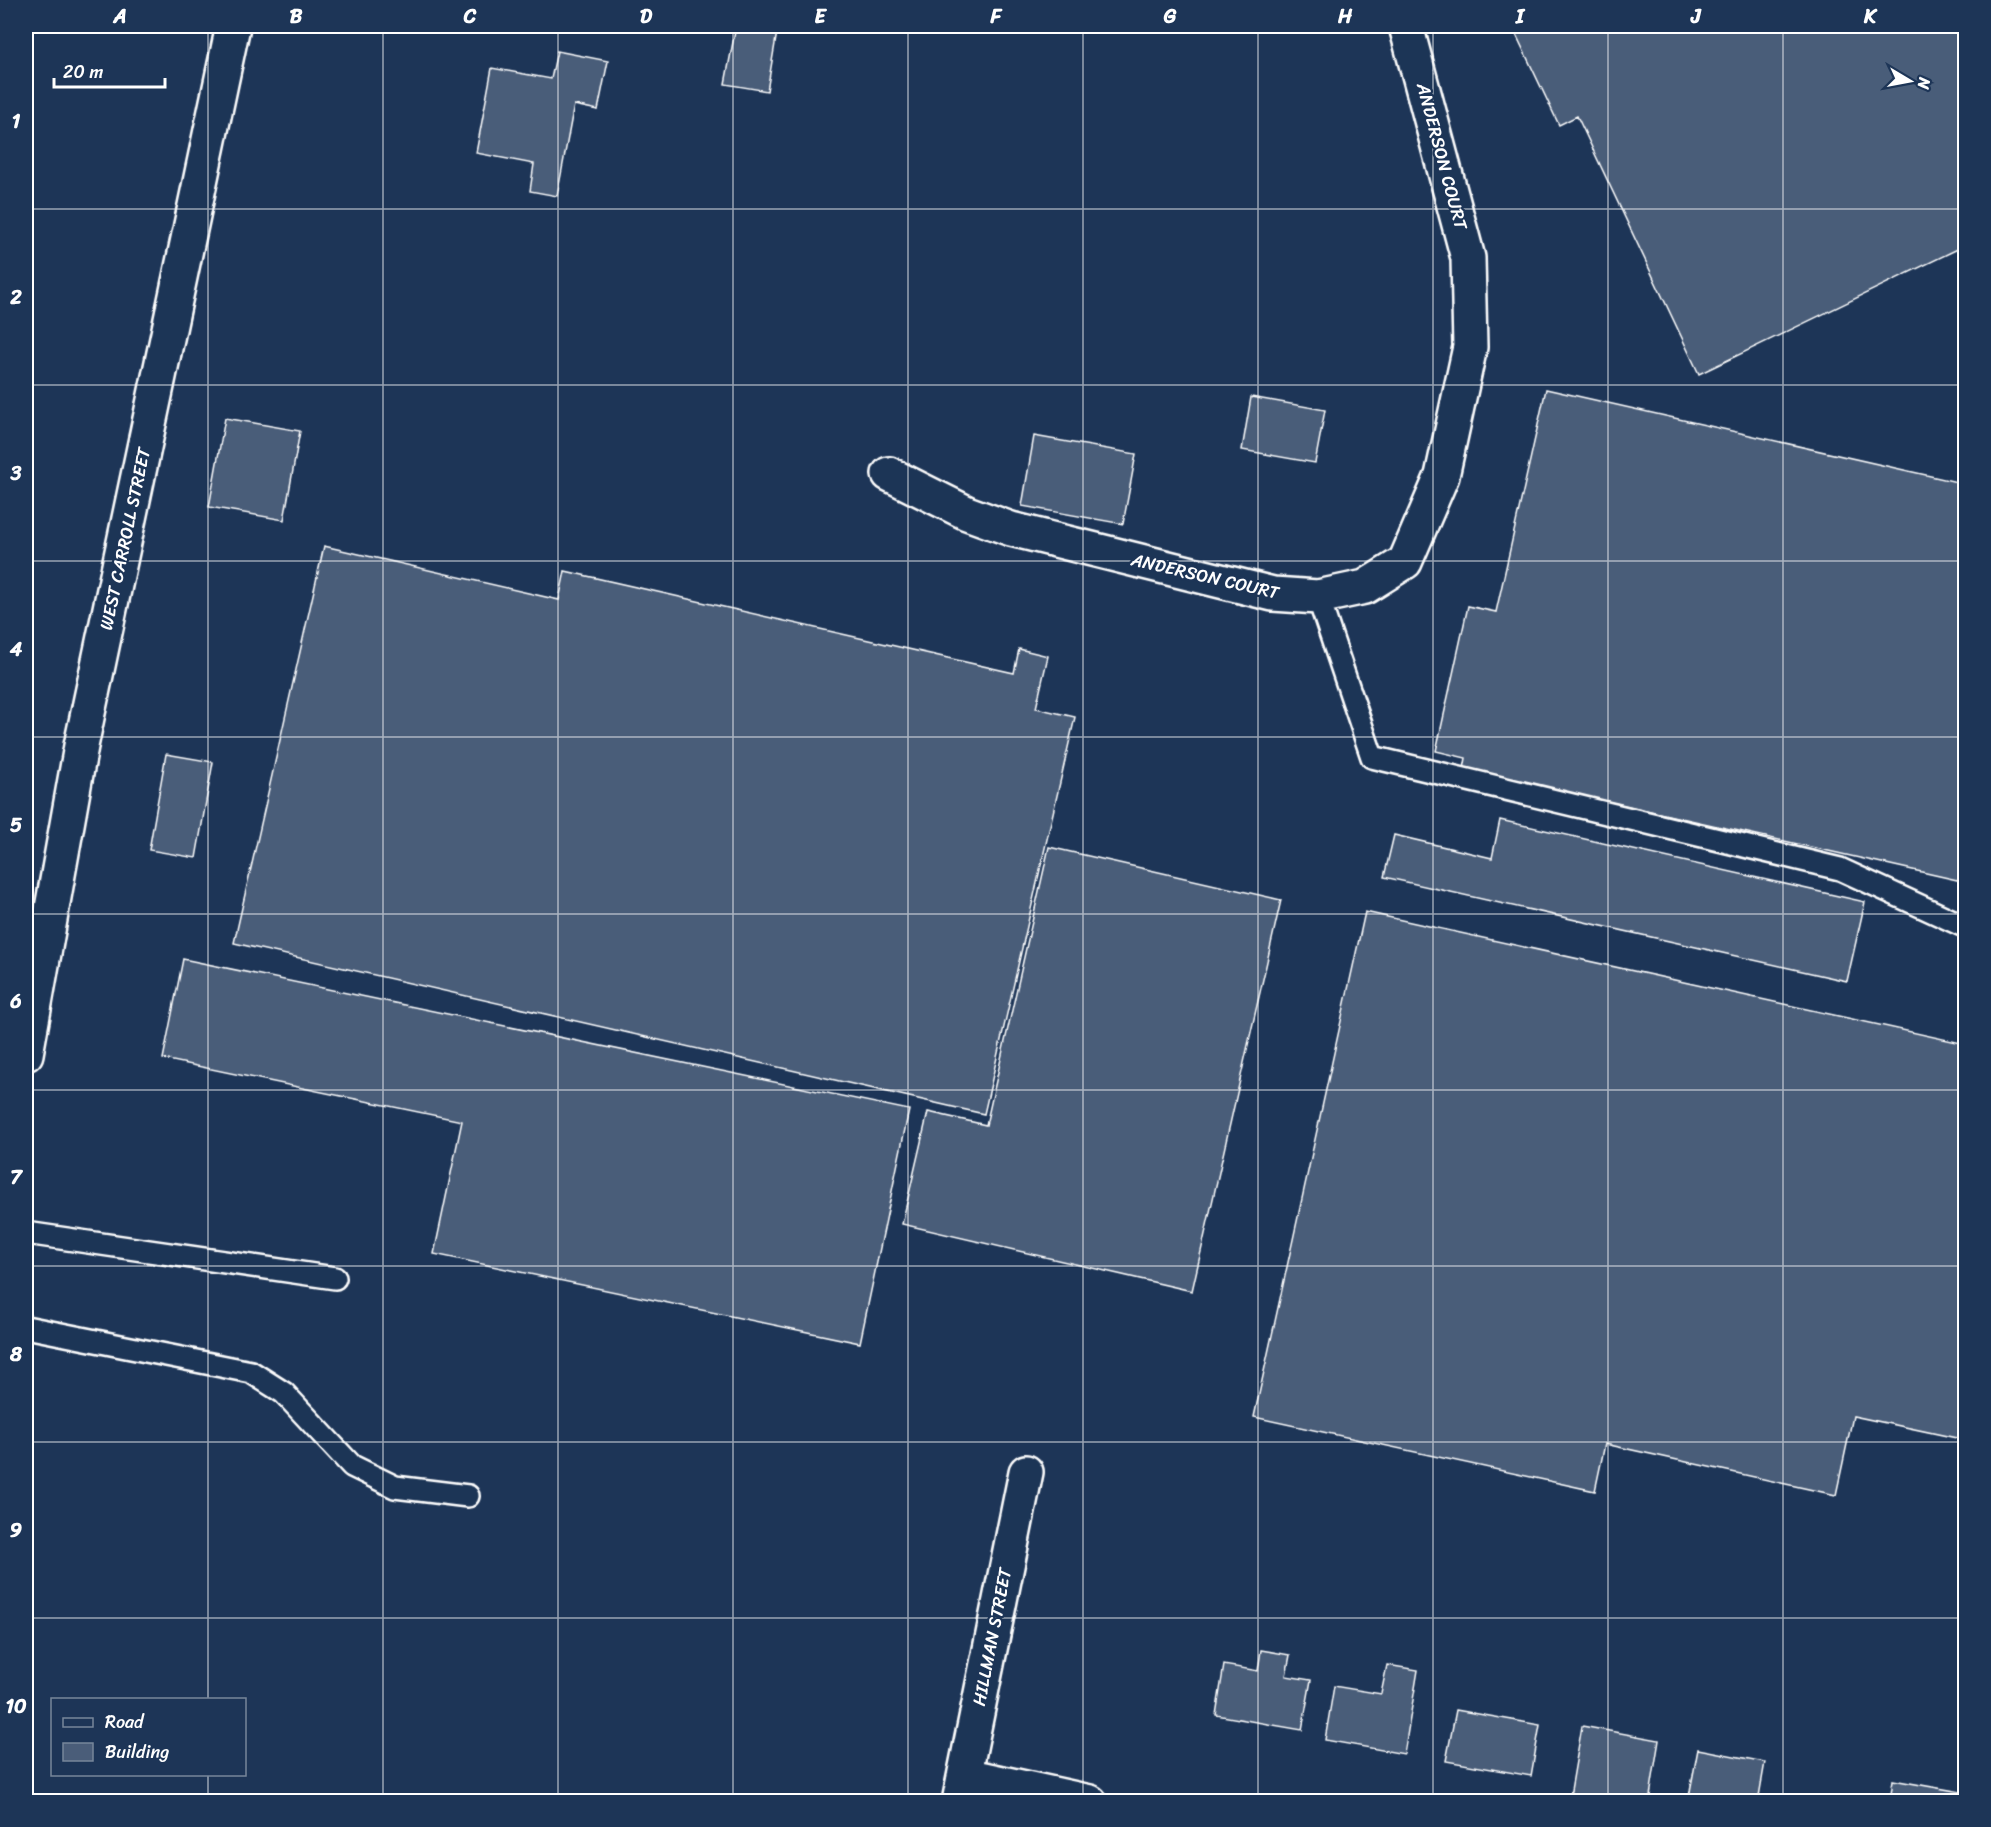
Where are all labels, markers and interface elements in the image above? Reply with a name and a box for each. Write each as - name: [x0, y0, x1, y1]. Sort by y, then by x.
- text: A: [112, 0, 127, 34]
- text: B: [290, 0, 303, 34]
- text: C: [463, 0, 477, 34]
- text: D: [640, 0, 653, 34]
- text: E: [814, 0, 827, 34]
- text: F: [990, 0, 1003, 34]
- text: G: [1163, 0, 1177, 34]
- text: H: [1337, 0, 1353, 34]
- text: I: [1515, 0, 1526, 34]
- text: J: [1690, 0, 1702, 34]
- text: K: [1863, 0, 1878, 34]
- scale bar: [54, 51, 165, 89]
- north arrow: [1880, 51, 1940, 111]
- text: 20 m: [63, 56, 103, 88]
- text: N: [1909, 75, 1940, 92]
- street label: ANDERSON COURT: [1407, 78, 1477, 234]
- text: 1: [12, 104, 21, 139]
- text: 2: [9, 280, 22, 315]
- street label: WEST CARROLL STREET: [90, 444, 160, 633]
- text: 3: [10, 456, 22, 491]
- street label: ANDERSON COURT: [1127, 543, 1283, 609]
- text: 4: [9, 632, 23, 667]
- text: 5: [10, 808, 22, 843]
- text: 6: [9, 984, 22, 1019]
- text: 7: [10, 1160, 23, 1195]
- text: 8: [9, 1337, 23, 1372]
- text: 9: [10, 1513, 22, 1548]
- street label: HILLMAN STREET: [963, 1564, 1021, 1709]
- text: 10: [5, 1689, 27, 1724]
- legend: [51, 1698, 246, 1776]
- text: Road: [105, 1706, 145, 1738]
- text: Building: [105, 1736, 169, 1768]

